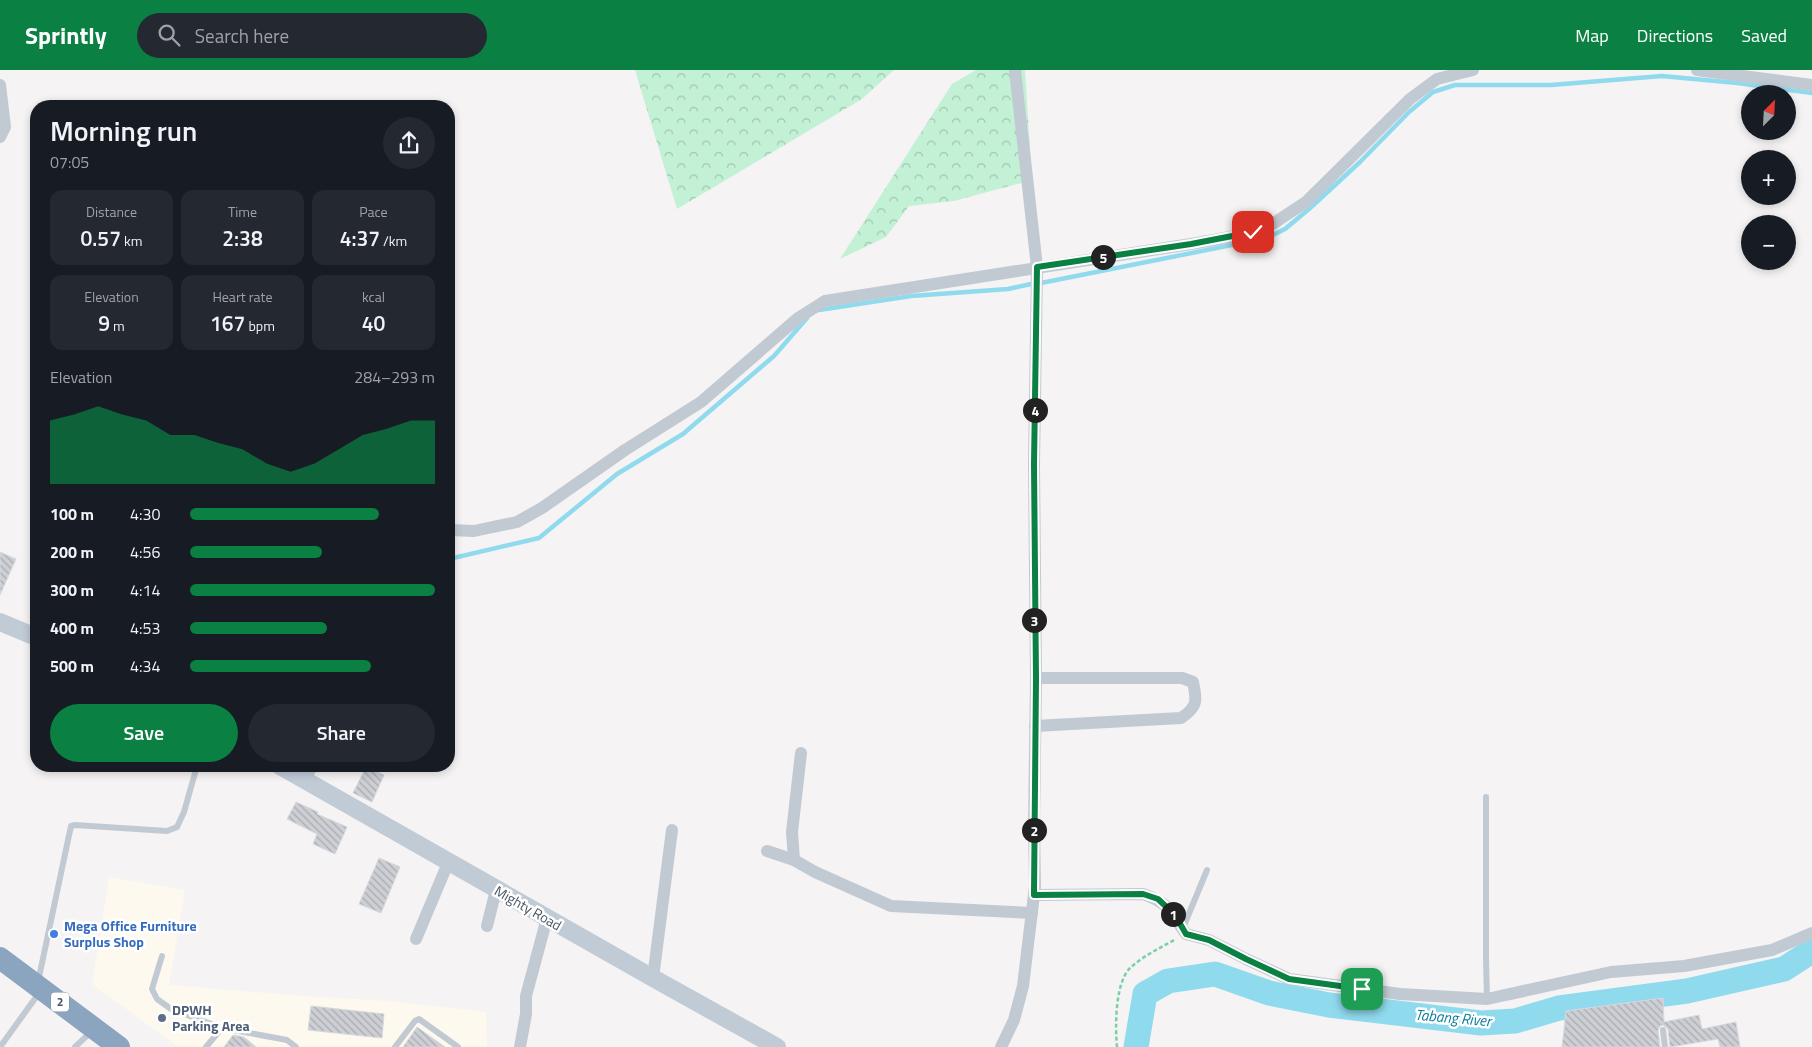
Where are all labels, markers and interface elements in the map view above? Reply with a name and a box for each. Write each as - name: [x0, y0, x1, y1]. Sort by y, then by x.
- search box: [137, 13, 487, 58]
- text: Sprintly: [25, 17, 107, 53]
- icon: search: [155, 21, 183, 49]
- text: Search here: [195, 21, 289, 50]
- text: Map: [1575, 22, 1609, 49]
- text: Directions: [1637, 22, 1713, 49]
- text: Saved: [1741, 22, 1787, 49]
- north arrow: [1741, 85, 1796, 140]
- map controls: [1741, 85, 1796, 270]
- text: Morning run: [50, 109, 197, 152]
- button: share: [383, 117, 435, 169]
- text: 07:05: [50, 150, 89, 174]
- button: +: [1741, 150, 1796, 205]
- text: Distance: [86, 201, 137, 222]
- text: Time: [228, 201, 257, 222]
- text: Pace: [359, 201, 388, 222]
- pin: [1232, 211, 1274, 253]
- button: −: [1741, 215, 1796, 270]
- icon: check: [1239, 218, 1267, 246]
- text: 0.57: [81, 222, 121, 254]
- text: 2:38: [222, 222, 263, 254]
- text: 4:37: [340, 222, 380, 254]
- text: km: [121, 230, 142, 251]
- text: /km: [380, 230, 407, 251]
- pin: 5: [1090, 244, 1116, 270]
- text: 5: [1100, 247, 1107, 268]
- text: Elevation: [84, 286, 139, 307]
- text: Heart rate: [212, 286, 273, 307]
- text: kcal: [362, 286, 385, 307]
- text: 9: [98, 307, 110, 339]
- text: 167: [210, 307, 245, 339]
- text: 40: [362, 307, 385, 339]
- text: m: [110, 315, 125, 336]
- text: bpm: [245, 315, 275, 336]
- text: Elevation: [50, 365, 112, 389]
- text: 284–293 m: [354, 365, 435, 389]
- pin: 4: [1022, 398, 1048, 422]
- text: 4: [1032, 400, 1039, 421]
- text: 100 m: [50, 502, 94, 526]
- text: 4:30: [130, 502, 160, 526]
- text: 200 m: [50, 540, 94, 564]
- text: 4:56: [130, 540, 160, 564]
- text: 300 m: [50, 578, 94, 602]
- text: 4:14: [130, 578, 160, 602]
- pin: 3: [1022, 608, 1046, 632]
- text: 3: [1031, 610, 1038, 631]
- text: 400 m: [50, 616, 94, 640]
- text: 4:53: [130, 616, 160, 640]
- text: 500 m: [50, 654, 94, 678]
- text: 4:34: [130, 654, 160, 678]
- button: Save: [50, 704, 238, 762]
- button: Share: [248, 704, 435, 762]
- pin: 2: [1022, 818, 1046, 842]
- text: 2: [1031, 820, 1038, 841]
- street label: Mighty Road: [491, 880, 566, 935]
- pin: 1: [1160, 902, 1186, 926]
- text: 1: [1170, 904, 1177, 925]
- place label: Mega Office Furniture Surplus Shop: [64, 915, 197, 952]
- marker: Mega Office Furniture Surplus Shop: [48, 928, 60, 940]
- pin: [1341, 968, 1383, 1010]
- icon: arrive: [1348, 975, 1376, 1003]
- road number: 2: [51, 992, 69, 1012]
- place label: DPWH Parking Area: [172, 999, 250, 1036]
- water label: Tabang River: [1414, 1003, 1494, 1032]
- marker: DPWH Parking Area: [156, 1012, 168, 1024]

